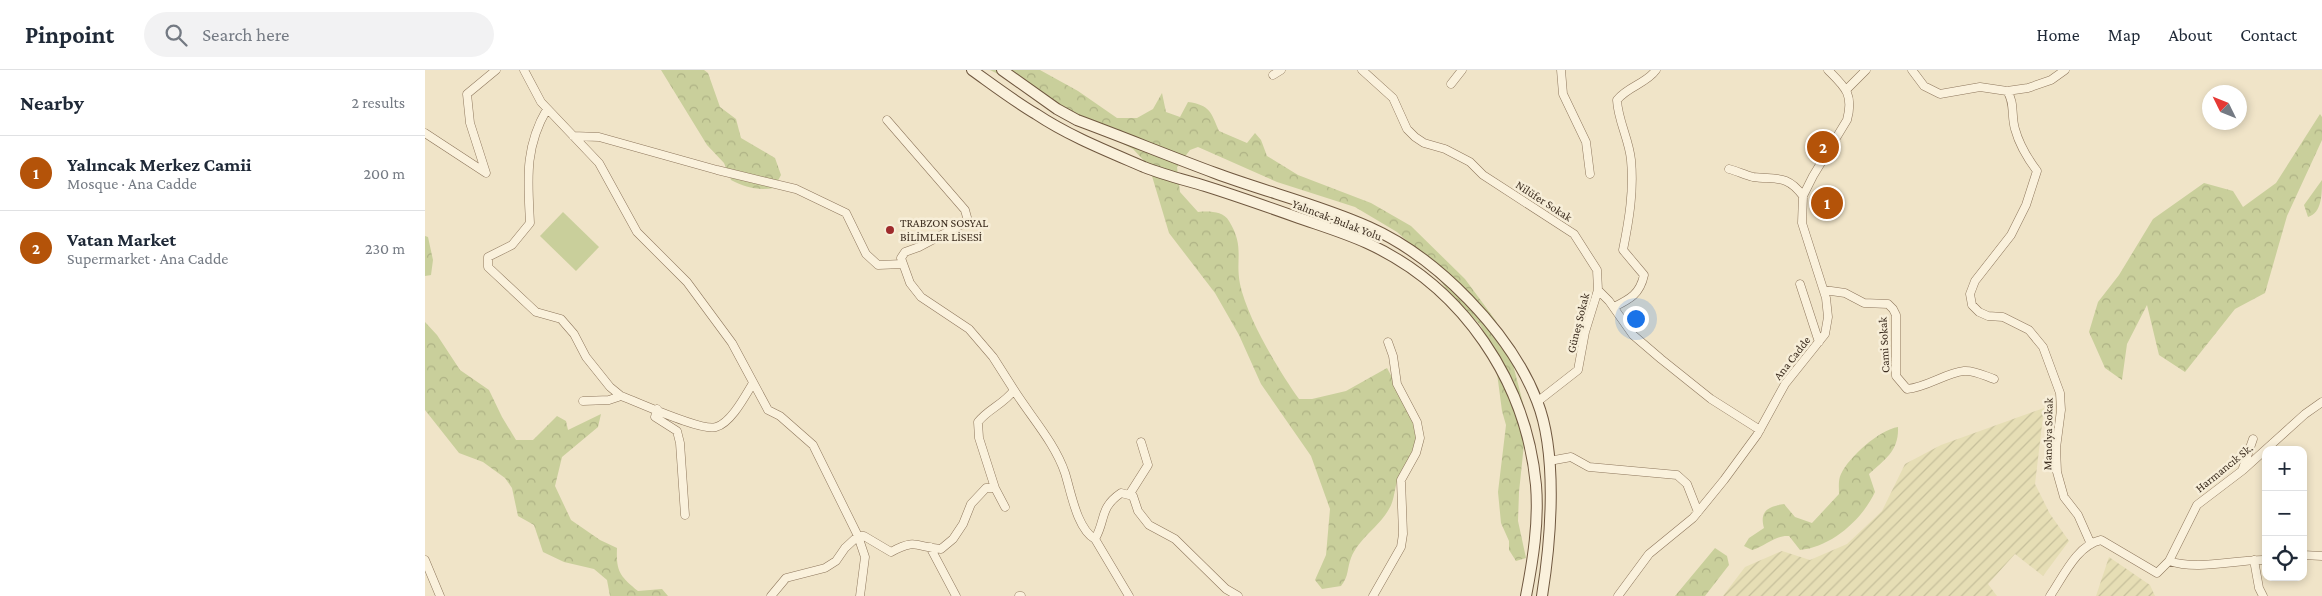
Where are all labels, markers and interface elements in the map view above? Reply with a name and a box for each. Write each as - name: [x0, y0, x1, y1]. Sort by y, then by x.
- search box: [144, 12, 494, 57]
- text: Pinpoint: [25, 21, 114, 48]
- icon: search: [162, 21, 190, 49]
- text: Search here: [202, 24, 289, 45]
- text: Home: [2037, 25, 2080, 45]
- text: Map: [2108, 25, 2140, 45]
- text: About: [2168, 25, 2212, 45]
- text: Contact: [2240, 25, 2297, 45]
- north arrow: [2202, 85, 2247, 130]
- text: Nearby: [20, 91, 84, 115]
- text: 2 results: [352, 94, 405, 111]
- pin: 2: [1807, 128, 1839, 166]
- text: Yalıncak Merkez Camii: [67, 154, 251, 175]
- text: 1: [33, 165, 39, 182]
- text: 200 m: [363, 165, 405, 182]
- text: Mosque · Ana Cadde: [67, 175, 197, 192]
- street label: Nilüfer Sokak: [1513, 178, 1575, 225]
- pin: 1: [1811, 184, 1843, 222]
- street label: Yalıncak-Bulak Yolu: [1290, 196, 1384, 244]
- place label: TRABZON SOSYAL BİLİMLER LİSESİ: [900, 216, 988, 244]
- marker: TRABZON SOSYAL BİLİMLER LİSESİ: [884, 224, 896, 236]
- text: Vatan Market: [67, 229, 176, 250]
- text: 2: [32, 240, 40, 257]
- text: 230 m: [365, 240, 405, 257]
- text: Supermarket · Ana Cadde: [67, 250, 228, 267]
- street label: Güneş Sokak: [1564, 291, 1592, 354]
- your location: [1623, 306, 1649, 332]
- street label: Cami Sokak: [1876, 316, 1892, 373]
- street label: Ana Cadde: [1771, 333, 1813, 383]
- street label: Manolya Sokak: [2040, 397, 2056, 471]
- street label: Harmancık Sk.: [2193, 440, 2256, 495]
- map controls: [2262, 446, 2307, 581]
- button: +: [2262, 446, 2307, 491]
- button: −: [2262, 491, 2307, 536]
- button: locate: [2262, 536, 2307, 581]

